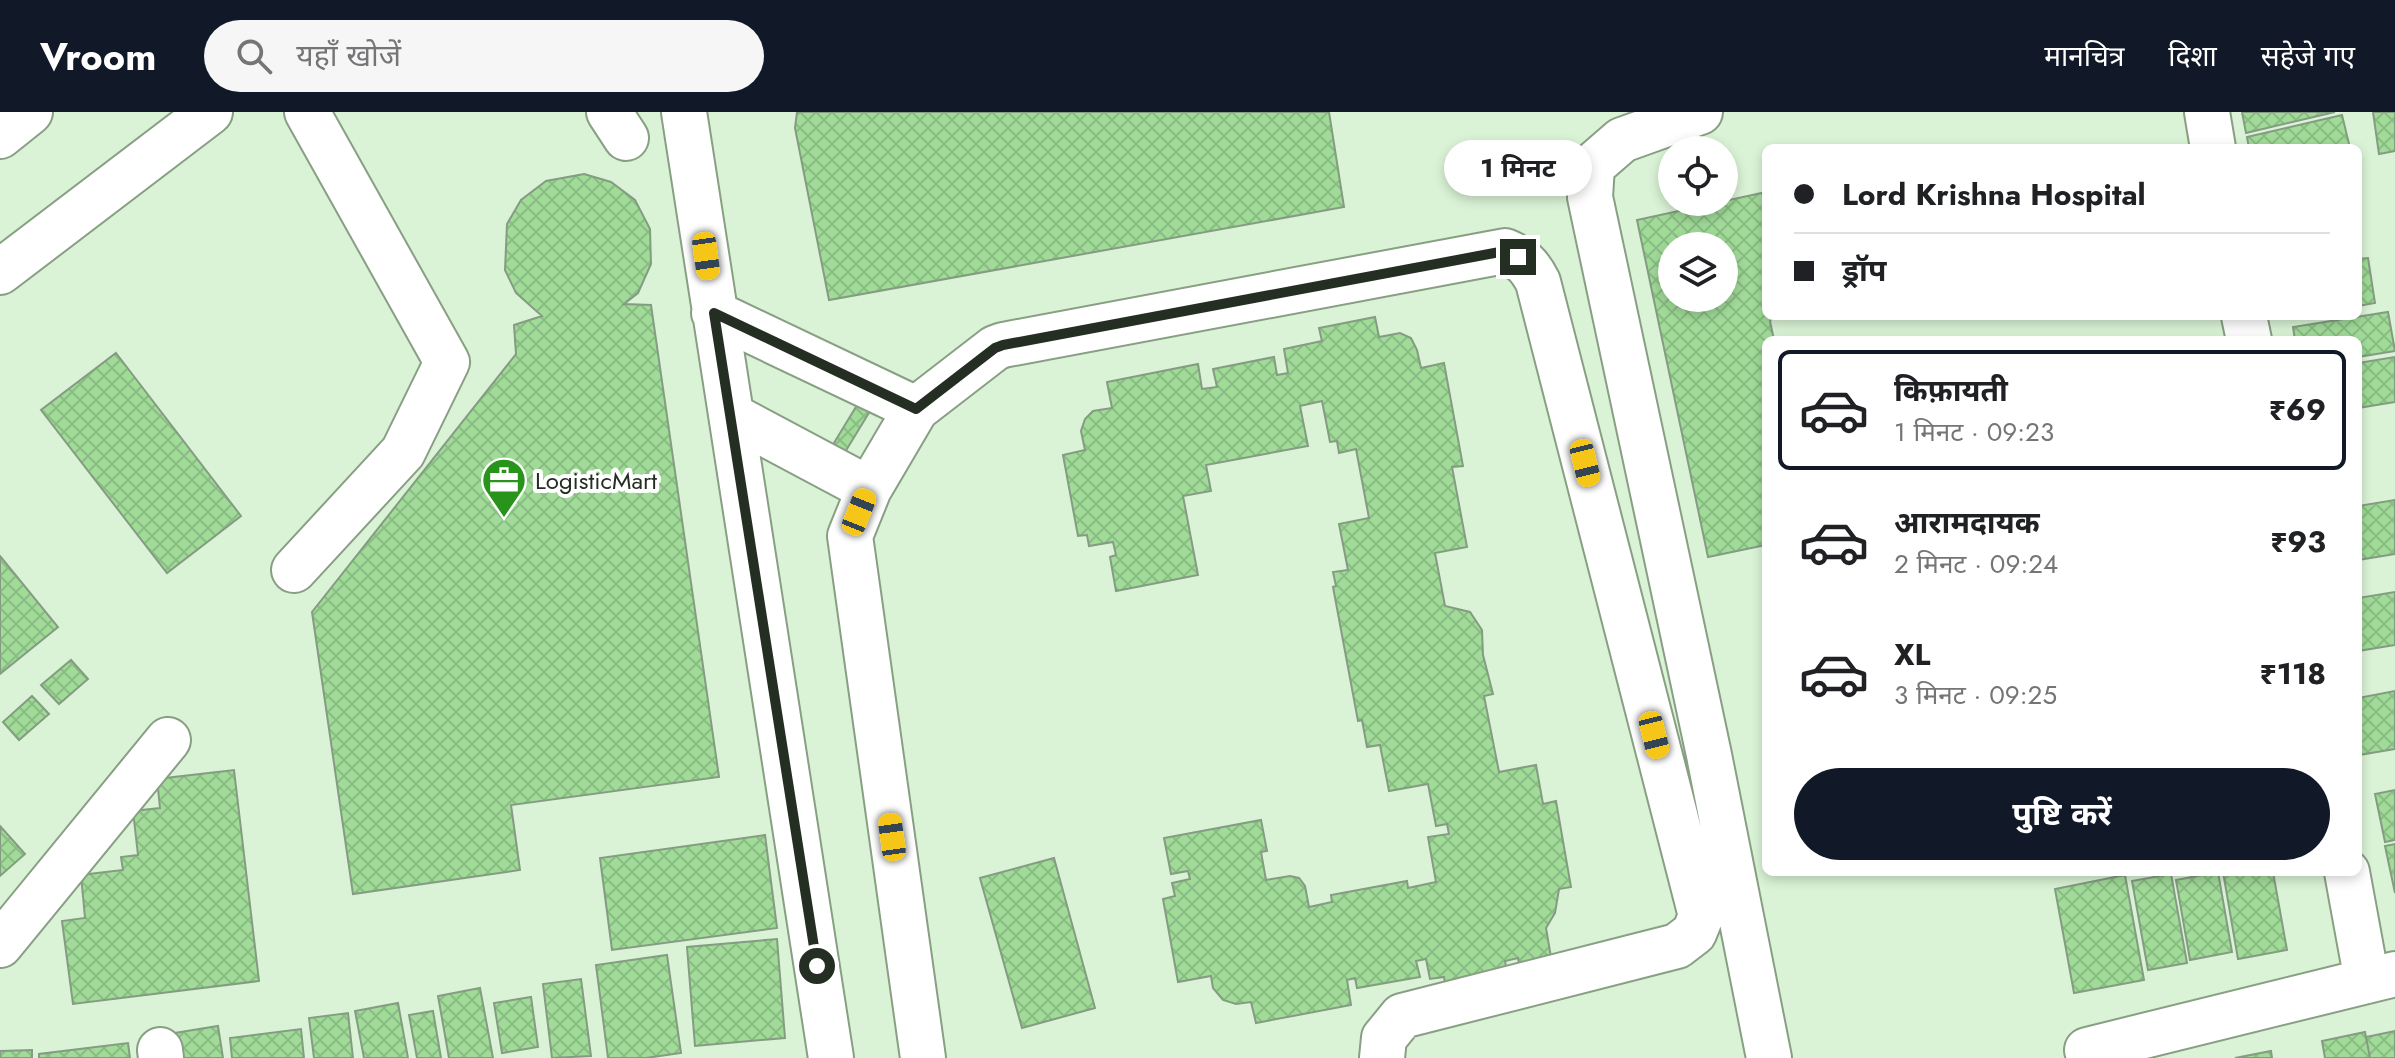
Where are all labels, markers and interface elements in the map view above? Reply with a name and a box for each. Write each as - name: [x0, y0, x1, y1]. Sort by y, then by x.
- search box: [204, 20, 764, 92]
- text: Vroom: [40, 29, 156, 84]
- icon: search: [232, 34, 276, 78]
- text: यहाँ खोजें: [296, 34, 401, 77]
- text: मानचित्र: [2044, 36, 2124, 77]
- text: दिशा: [2168, 36, 2217, 77]
- text: सहेजे गए: [2261, 36, 2355, 77]
- map controls: [1658, 136, 1738, 312]
- button: locate: [1658, 136, 1738, 216]
- callout: 1 मिनट: [1444, 141, 1592, 197]
- text: 1 मिनट: [1480, 149, 1556, 187]
- text: Lord Krishna Hospital: [1842, 173, 2146, 216]
- car: [691, 231, 721, 281]
- button: layers: [1658, 232, 1738, 312]
- route end: [1500, 239, 1536, 275]
- text: ड्रॉप: [1842, 249, 1886, 292]
- text: किफ़ायती: [1894, 369, 2008, 412]
- icon: car: [1798, 374, 1870, 446]
- text: ₹69: [2269, 388, 2326, 431]
- text: 1 मिनट · 09:23: [1894, 413, 2054, 451]
- car: [1568, 437, 1602, 489]
- office icon: LogisticMart: [480, 456, 528, 519]
- place label: LogisticMart: [535, 463, 657, 498]
- car: [839, 485, 879, 539]
- text: आरामदायक: [1894, 501, 2040, 544]
- icon: car: [1798, 506, 1870, 578]
- text: ₹93: [2270, 520, 2326, 563]
- text: 2 मिनट · 09:24: [1894, 545, 2058, 583]
- text: XL: [1894, 633, 1930, 676]
- icon: car: [1798, 638, 1870, 710]
- text: ₹118: [2259, 652, 2326, 695]
- text: 3 मिनट · 09:25: [1894, 676, 2057, 714]
- car: [1637, 709, 1671, 761]
- button: पुष्टि करें: [1794, 768, 2330, 860]
- car: [877, 812, 907, 862]
- route start: [799, 948, 835, 984]

